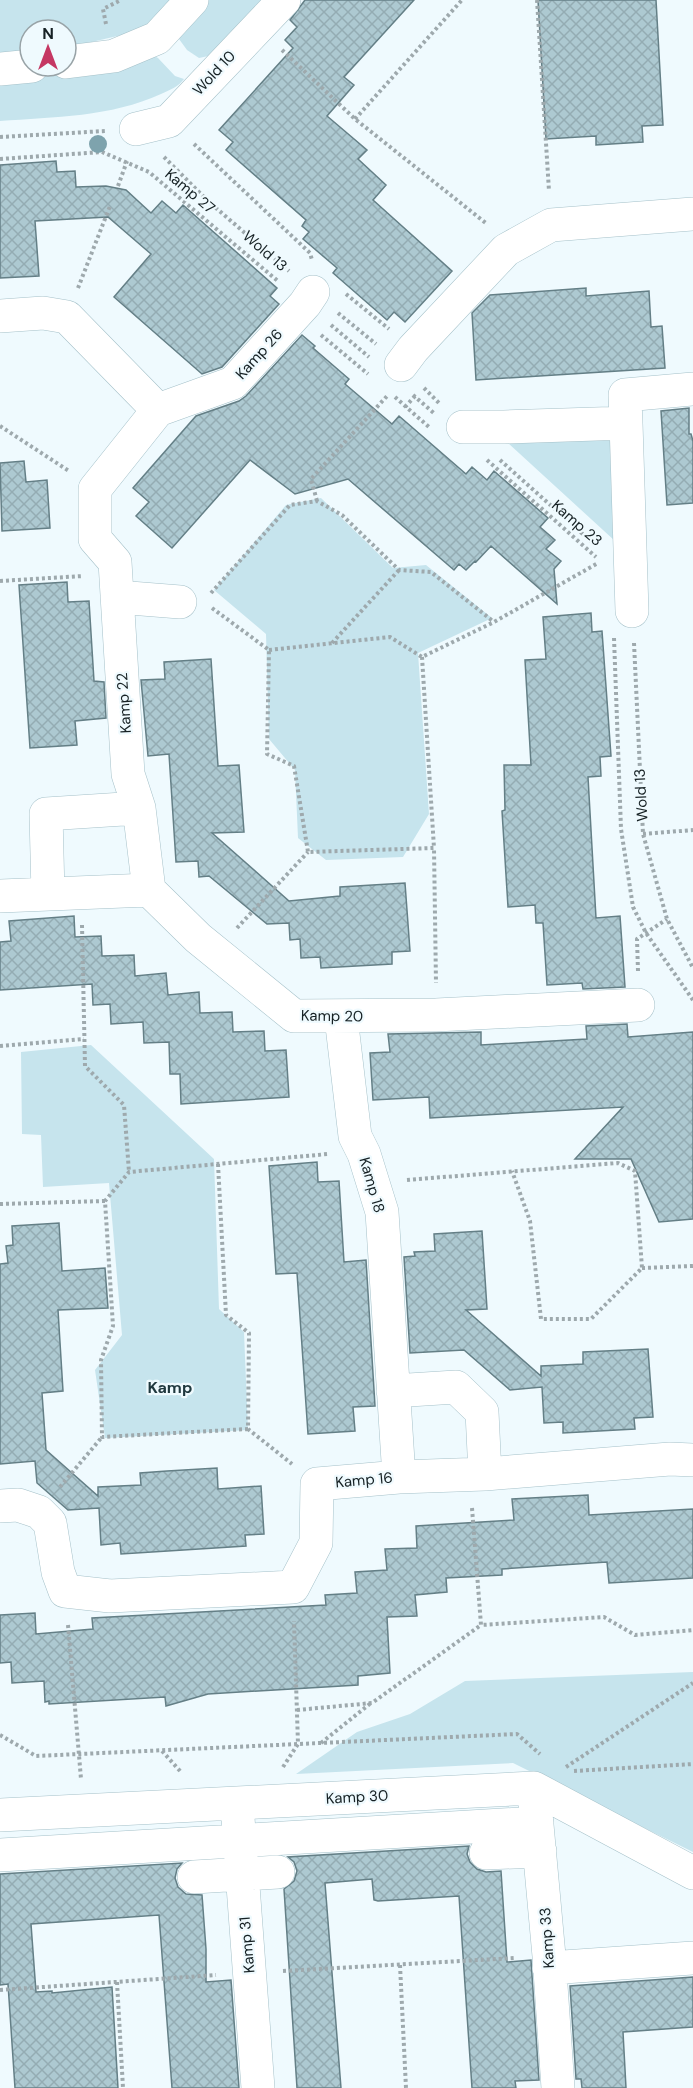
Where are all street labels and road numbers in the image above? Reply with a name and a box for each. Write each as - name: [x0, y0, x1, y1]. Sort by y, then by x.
- street label: Wold 10: [188, 46, 240, 100]
- street label: Kamp 27: [161, 164, 219, 218]
- street label: Wold 13: [238, 226, 292, 276]
- street label: Kamp 26: [231, 324, 287, 384]
- street label: Kamp 23: [547, 495, 607, 551]
- street label: Kamp 22: [112, 672, 136, 734]
- street label: Wold 13: [630, 768, 652, 822]
- street label: Kamp 20: [301, 1005, 363, 1027]
- street label: Kamp 18: [355, 1155, 389, 1215]
- street label: Kamp 16: [335, 1468, 393, 1492]
- street label: Kamp 30: [325, 1785, 389, 1809]
- street label: Kamp 33: [535, 1907, 559, 1969]
- street label: Kamp 31: [235, 1916, 259, 1974]

